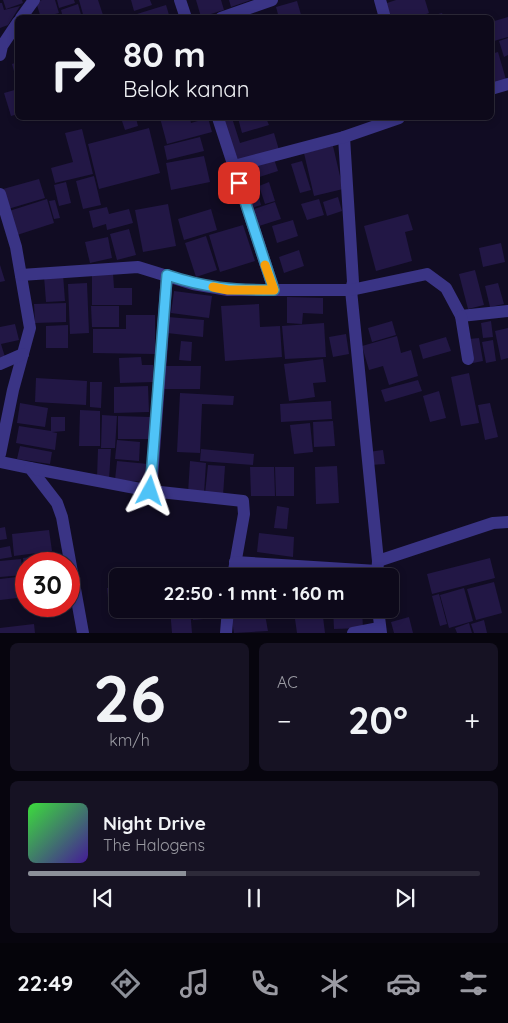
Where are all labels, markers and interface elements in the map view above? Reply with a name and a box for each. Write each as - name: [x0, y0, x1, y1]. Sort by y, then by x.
- text: 80 m: [123, 32, 206, 76]
- icon: right: [40, 35, 105, 100]
- text: Belok kanan: [123, 75, 249, 103]
- pin: [218, 162, 260, 204]
- icon: arrive: [225, 169, 253, 197]
- position arrow: [123, 464, 175, 516]
- speed limit sign: 30: [15, 552, 80, 617]
- text: 22:50 · 1 mnt · 160 m: [164, 581, 344, 605]
- text: 26: [93, 657, 166, 738]
- text: AC: [277, 672, 298, 692]
- text: 20°: [348, 696, 408, 744]
- text: −: [277, 703, 292, 738]
- text: +: [464, 703, 480, 738]
- text: km/h: [109, 730, 150, 750]
- text: Night Drive: [103, 811, 206, 835]
- text: The Halogens: [103, 835, 205, 855]
- icon: previous: [89, 884, 117, 912]
- icon: pause: [240, 884, 268, 912]
- icon: next: [391, 884, 419, 912]
- icon: directions: [108, 966, 143, 1001]
- icon: music: [177, 966, 212, 1001]
- icon: phone: [247, 966, 282, 1001]
- icon: climate: [317, 966, 352, 1001]
- icon: car: [386, 966, 421, 1001]
- icon: filters: [456, 966, 491, 1001]
- text: 22:49: [17, 969, 73, 997]

